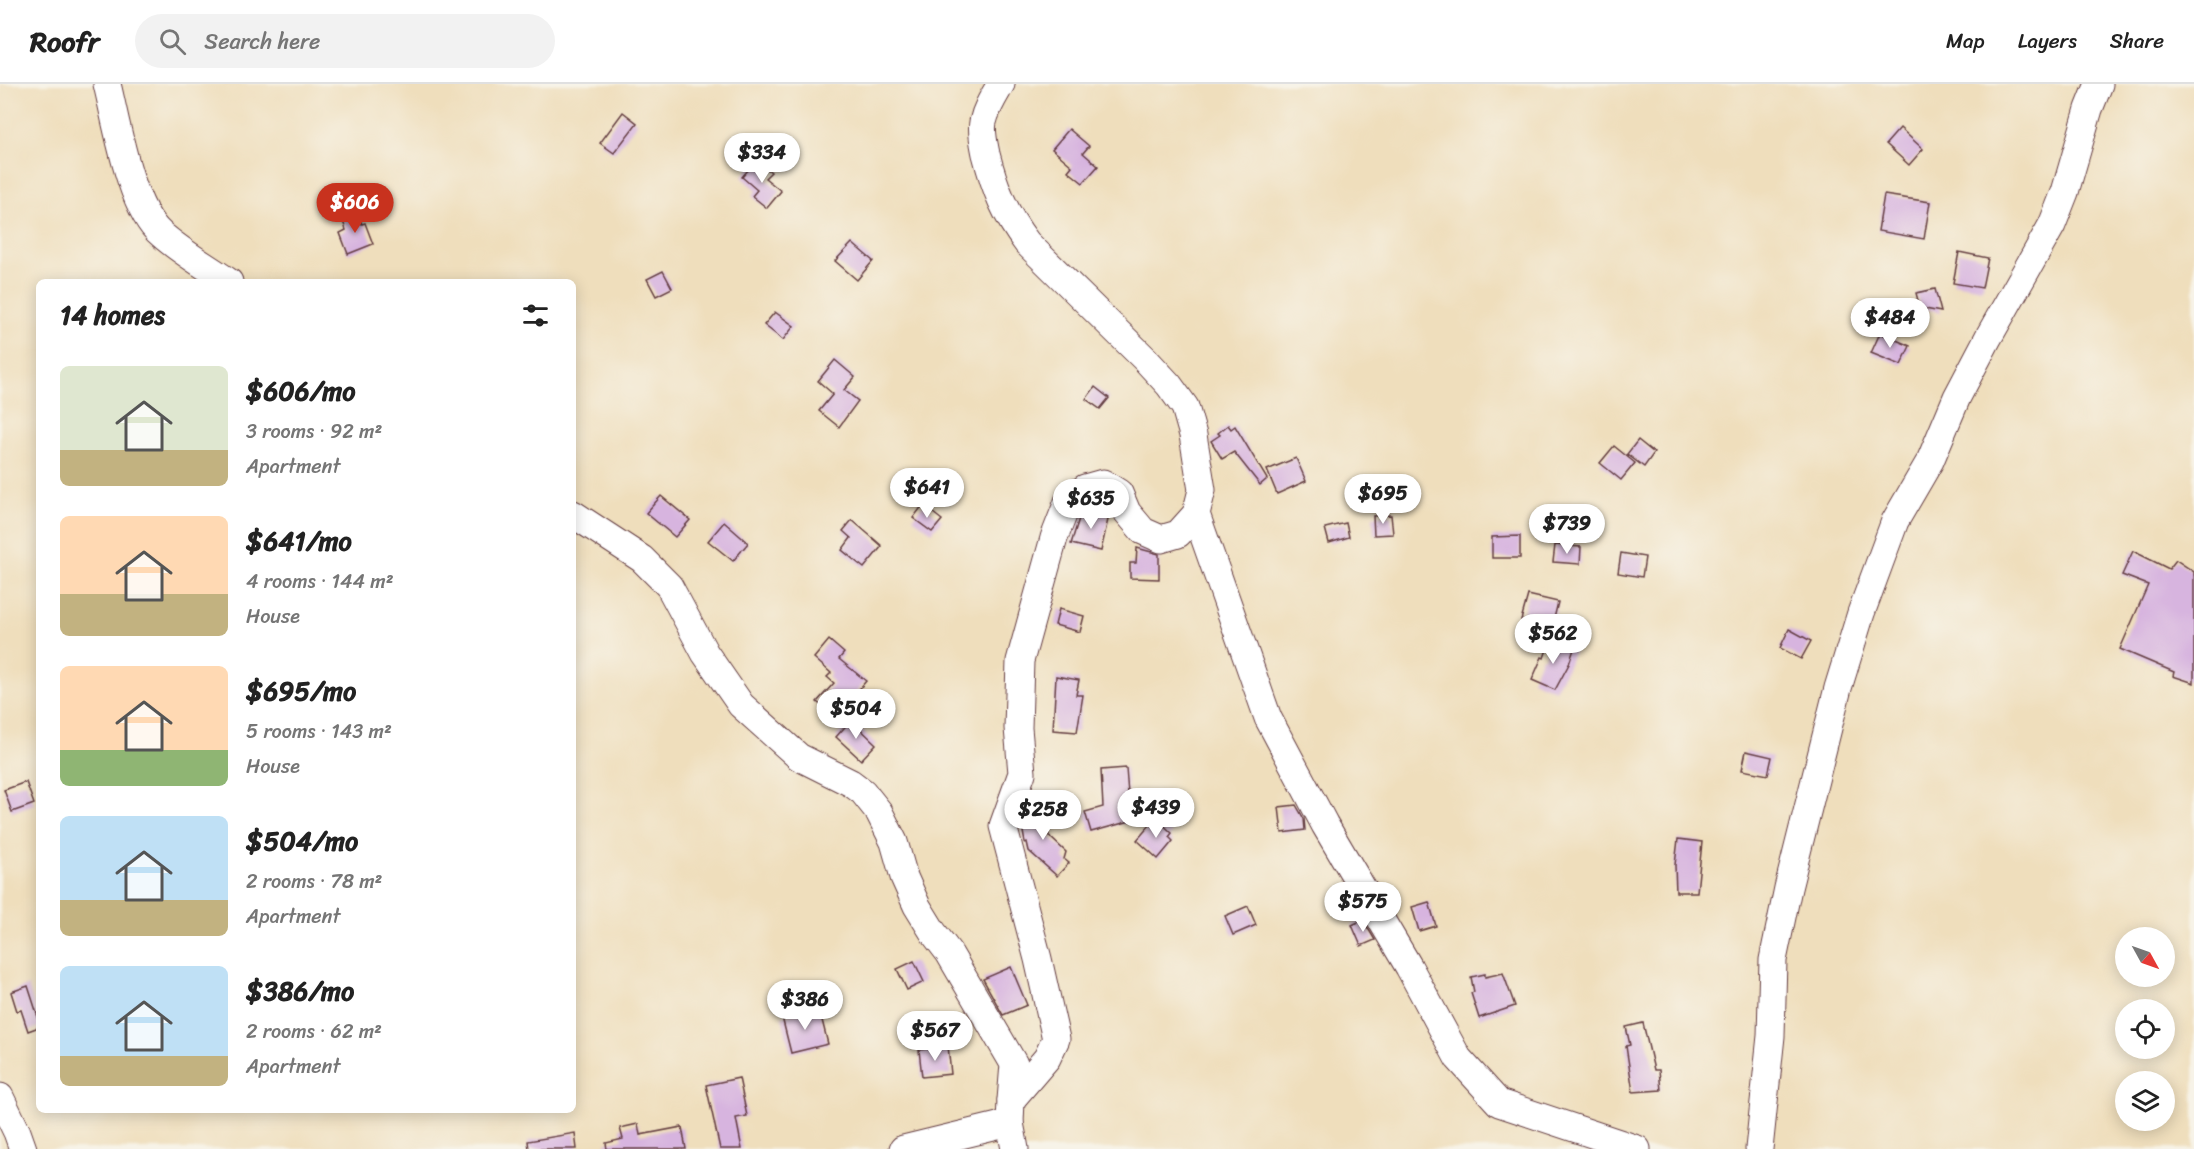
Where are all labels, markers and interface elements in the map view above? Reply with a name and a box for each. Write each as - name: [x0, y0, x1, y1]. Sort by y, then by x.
- search box: [135, 14, 555, 68]
- text: Roofr: [30, 17, 99, 66]
- text: Search here: [204, 22, 320, 61]
- text: Map: [1946, 22, 1985, 60]
- text: Layers: [2018, 22, 2077, 60]
- text: Share: [2110, 22, 2164, 60]
- icon: search: [156, 25, 189, 58]
- pin: $334: [726, 133, 798, 184]
- text: $334: [738, 135, 786, 170]
- pin: $606: [319, 183, 391, 234]
- text: $606: [331, 185, 379, 220]
- text: 14 homes: [60, 292, 165, 338]
- pin: $484: [1854, 298, 1926, 349]
- icon: filters: [519, 299, 552, 332]
- text: $484: [1865, 300, 1915, 335]
- text: $606/mo: [246, 368, 356, 414]
- icon: home: [108, 390, 180, 462]
- text: 3 rooms · 92 m²: [246, 414, 382, 449]
- text: Apartment: [246, 449, 340, 484]
- pin: $641: [891, 468, 963, 519]
- text: $641: [904, 470, 950, 505]
- pin: $695: [1347, 474, 1419, 525]
- text: $695: [1358, 476, 1408, 511]
- pin: $635: [1055, 479, 1127, 530]
- text: $635: [1067, 481, 1115, 516]
- pin: $739: [1531, 504, 1603, 555]
- text: $739: [1543, 506, 1591, 541]
- text: $641/mo: [246, 518, 352, 564]
- icon: home: [108, 540, 180, 612]
- text: 4 rooms · 144 m²: [246, 564, 394, 599]
- text: House: [246, 599, 300, 634]
- pin: $562: [1517, 614, 1589, 665]
- text: $562: [1529, 616, 1577, 651]
- text: $695/mo: [246, 668, 356, 714]
- pin: $504: [820, 689, 892, 740]
- icon: home: [108, 690, 180, 762]
- text: $504: [831, 691, 881, 726]
- text: 5 rooms · 143 m²: [246, 714, 392, 749]
- text: House: [246, 749, 300, 784]
- pin: $439: [1120, 788, 1192, 839]
- pin: $258: [1007, 790, 1079, 841]
- text: $439: [1131, 790, 1181, 825]
- text: $258: [1018, 792, 1068, 827]
- text: $504/mo: [246, 818, 358, 864]
- icon: home: [108, 840, 180, 912]
- text: 2 rooms · 78 m²: [246, 864, 382, 899]
- pin: $575: [1327, 882, 1399, 933]
- text: $575: [1338, 884, 1388, 919]
- text: Apartment: [246, 899, 340, 934]
- north arrow: [2115, 927, 2175, 987]
- map controls: [2115, 927, 2175, 1131]
- text: $386/mo: [246, 968, 354, 1014]
- pin: $386: [769, 980, 841, 1031]
- text: $386: [781, 982, 829, 1017]
- icon: home: [108, 990, 180, 1062]
- button: locate: [2115, 999, 2175, 1059]
- pin: $567: [899, 1011, 971, 1062]
- text: $567: [911, 1013, 959, 1048]
- text: 2 rooms · 62 m²: [246, 1014, 382, 1049]
- text: Apartment: [246, 1049, 340, 1084]
- button: layers: [2115, 1071, 2175, 1131]

